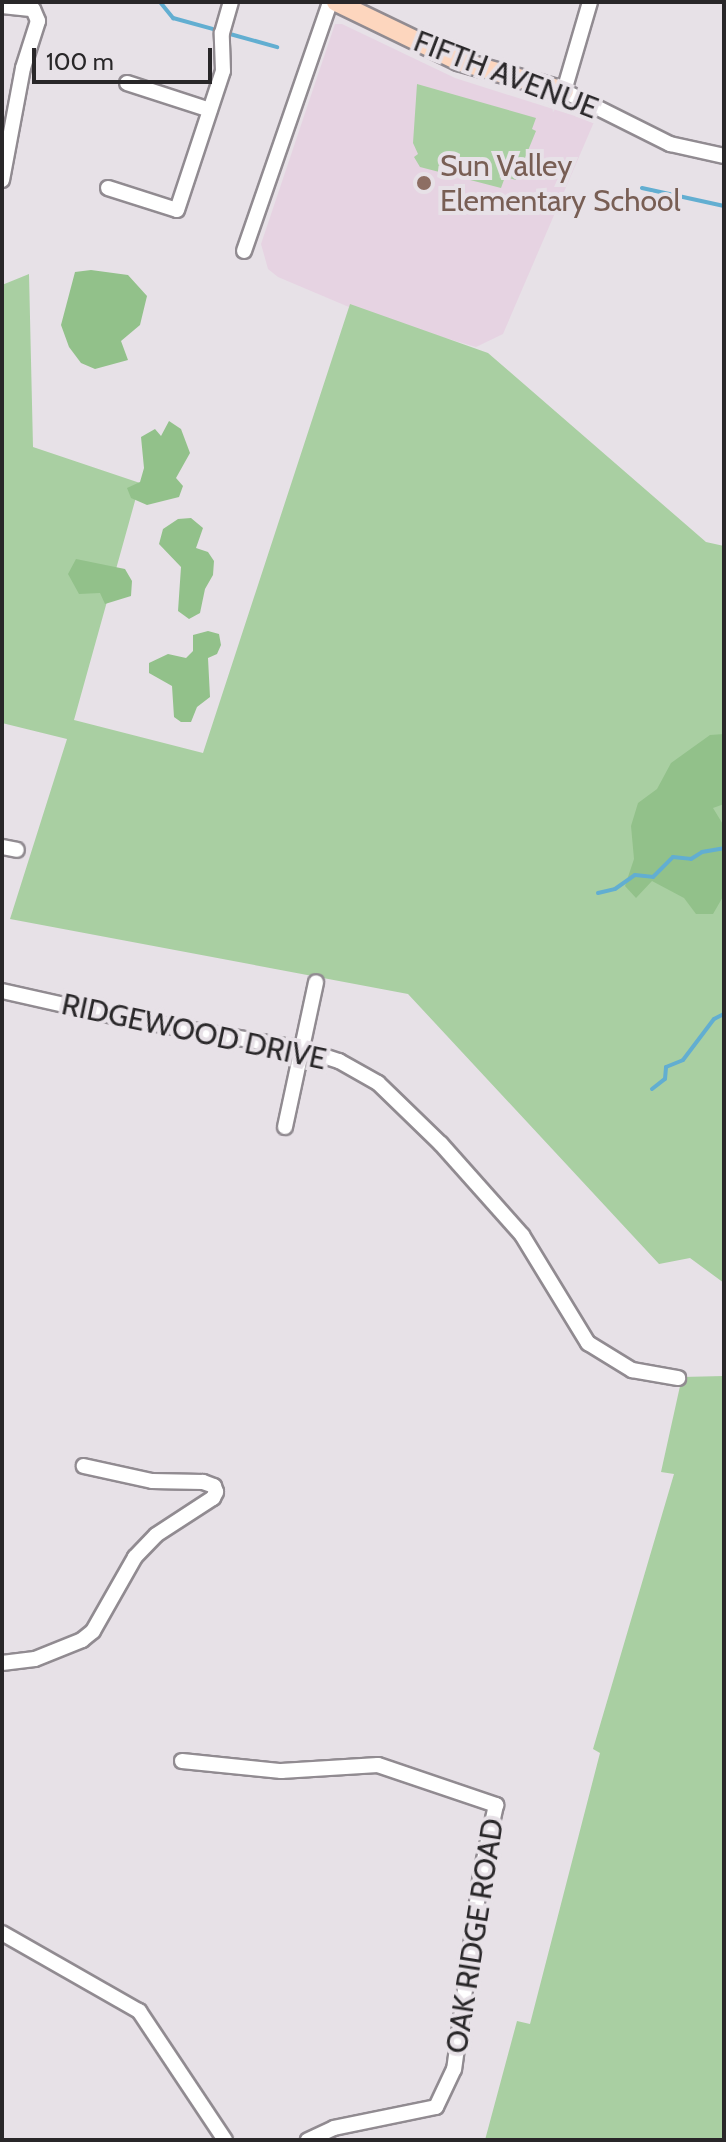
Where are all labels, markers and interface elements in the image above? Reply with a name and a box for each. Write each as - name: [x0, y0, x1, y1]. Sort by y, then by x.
- street label: FIFTH AVENUE: [409, 23, 603, 127]
- scale bar: [36, 32, 216, 82]
- text: 100 m: [46, 47, 114, 76]
- place label: Sun Valley Elementary School: [440, 148, 680, 218]
- marker: Sun Valley Elementary School: [415, 174, 433, 192]
- street label: RIDGEWOOD DRIVE: [58, 986, 330, 1078]
- street label: OAK RIDGE ROAD: [439, 1816, 511, 2056]

